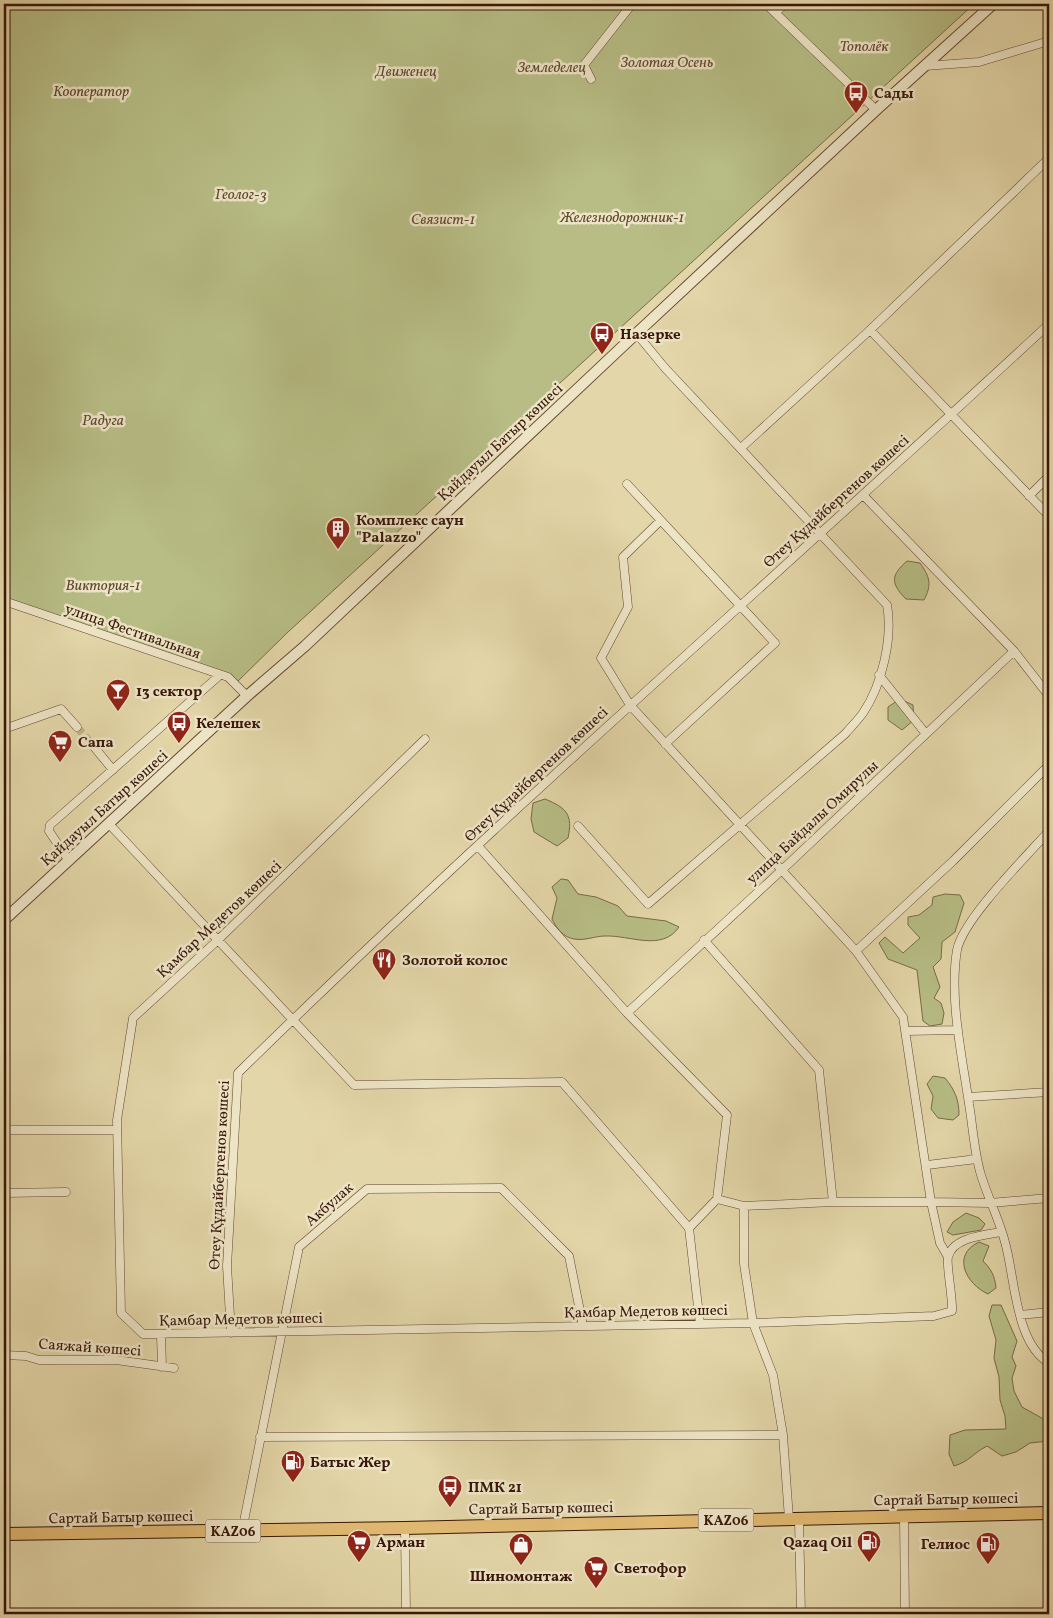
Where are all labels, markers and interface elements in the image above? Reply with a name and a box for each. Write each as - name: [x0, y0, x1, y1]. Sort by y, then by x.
- park label: Тополёк: [840, 37, 889, 58]
- park label: Золотая Осень: [620, 53, 713, 74]
- park label: Земледелец: [517, 58, 586, 79]
- park label: Движенец: [374, 62, 437, 83]
- bus stop icon: Сады: [843, 80, 869, 114]
- park label: Кооператор: [53, 82, 129, 103]
- place label: Сады: [874, 84, 914, 105]
- park label: Геолог-3: [215, 185, 267, 206]
- park label: Железнодорожник-1: [559, 208, 684, 229]
- park label: Связист-1: [411, 210, 475, 231]
- bus stop icon: Назерке: [589, 321, 615, 355]
- place label: Назерке: [620, 325, 681, 346]
- street label: Қайдауыл Батыр көшесі: [434, 379, 568, 507]
- park label: Радуга: [82, 411, 124, 432]
- street label: Өтеу Құдайбергенов көшесі: [759, 431, 915, 573]
- place label: Комплекс саун "Palazzo": [356, 511, 464, 549]
- building icon: Комплекс саун "Palazzo": [325, 516, 351, 550]
- park label: Виктория-1: [66, 576, 141, 597]
- street label: улица Фестивальная: [62, 599, 203, 666]
- bar icon: 13 сектор: [105, 678, 131, 712]
- place label: 13 сектор: [136, 682, 202, 703]
- street label: Өтеу Құдайбергенов көшесі: [460, 703, 614, 848]
- bus stop icon: Келешек: [166, 710, 192, 744]
- place label: Келешек: [196, 714, 261, 735]
- supermarket icon: Сапа: [47, 729, 73, 763]
- place label: Сапа: [78, 733, 114, 754]
- street label: Қайдауыл Батыр көшесі: [37, 746, 173, 872]
- street label: улица Байдалы Омирулы: [742, 756, 884, 890]
- street label: Қамбар Медетов көшесі: [153, 856, 287, 984]
- restaurant icon: Золотой колос: [371, 947, 397, 981]
- place label: Золотой колос: [402, 951, 508, 972]
- street label: Өтеу Құдайбергенов көшесі: [205, 1080, 236, 1270]
- street label: Акбулак: [301, 1178, 359, 1232]
- street label: Қамбар Медетов көшесі: [564, 1301, 728, 1324]
- street label: Қамбар Медетов көшесі: [159, 1309, 323, 1332]
- street label: Саяжай көшесі: [38, 1334, 142, 1363]
- fuel station icon: Батыс Жер: [280, 1449, 306, 1483]
- place label: Батыс Жер: [310, 1453, 391, 1474]
- bus stop icon: ПМК 21: [437, 1474, 463, 1508]
- place label: ПМК 21: [468, 1478, 522, 1499]
- street label: Сартай Батыр көшесі: [873, 1489, 1019, 1512]
- street label: Сартай Батыр көшесі: [468, 1498, 614, 1521]
- street label: Сартай Батыр көшесі: [48, 1507, 194, 1530]
- road number: KАZ06: [698, 1508, 754, 1532]
- road number: KАZ06: [206, 1520, 260, 1542]
- supermarket icon: Арман: [346, 1529, 372, 1563]
- fuel station icon: Qazaq Oil: [856, 1529, 882, 1563]
- fuel station icon: Гелиос: [975, 1531, 1001, 1565]
- shop icon: Шиномонтаж: [508, 1532, 534, 1566]
- place label: Арман: [376, 1533, 425, 1554]
- place label: Qazaq Oil: [783, 1533, 852, 1554]
- place label: Гелиос: [921, 1535, 970, 1556]
- supermarket icon: Светофор: [583, 1555, 609, 1589]
- place label: Светофор: [614, 1559, 686, 1580]
- place label: Шиномонтаж: [470, 1567, 572, 1588]

